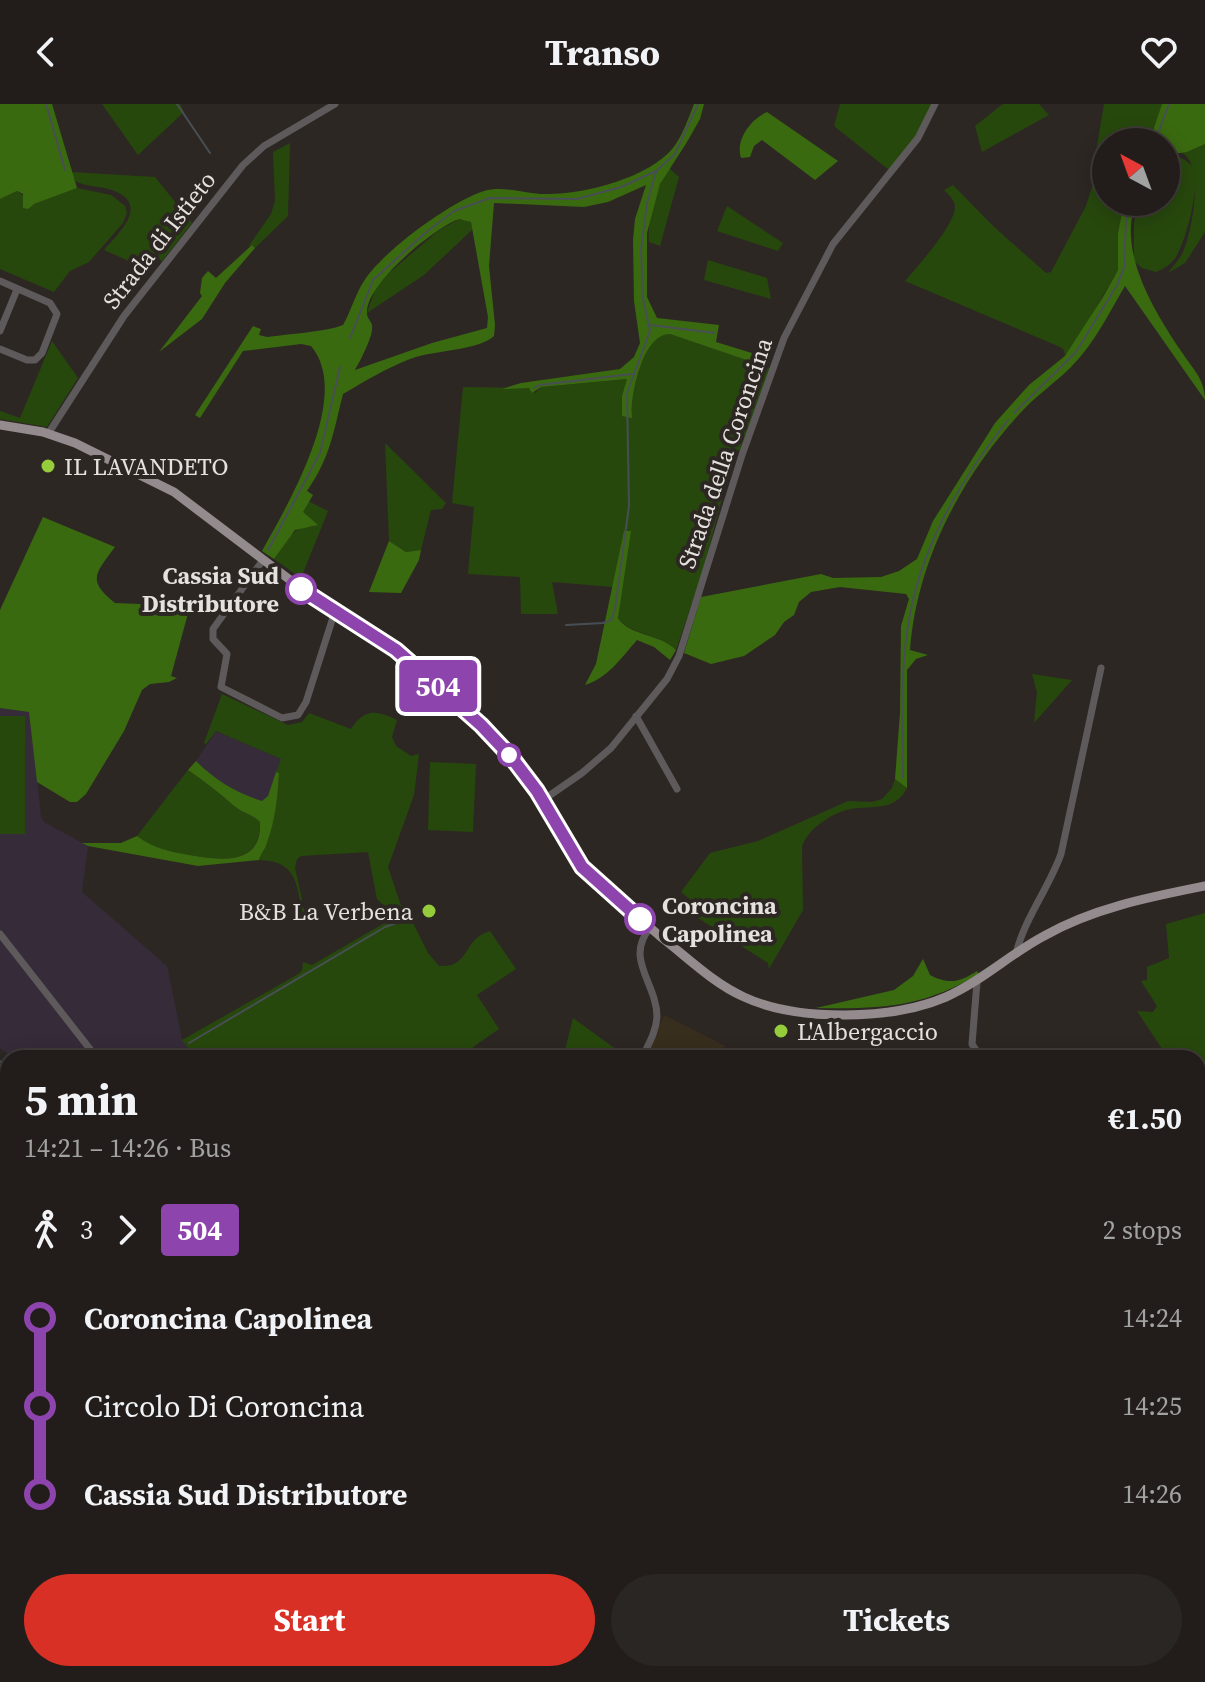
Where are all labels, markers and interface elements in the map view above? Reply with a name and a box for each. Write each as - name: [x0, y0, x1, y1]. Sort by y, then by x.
- text: Transo: [545, 28, 660, 77]
- icon: back: [24, 30, 68, 74]
- icon: heart: [1137, 30, 1181, 74]
- north arrow: [1092, 128, 1180, 216]
- map controls: [1092, 128, 1180, 216]
- street label: Strada di Istieto: [95, 164, 223, 316]
- street label: Strada della Coroncina: [670, 332, 780, 573]
- place label: IL LAVANDETO: [64, 450, 229, 483]
- marker: IL LAVANDETO: [39, 457, 57, 475]
- place label: Cassia Sud Distributore: [142, 559, 279, 620]
- marker: Cassia Sud Distributore: [286, 574, 316, 604]
- line badge: 504: [392, 660, 484, 712]
- text: 504: [415, 667, 461, 705]
- unlabelled marker: [498, 744, 520, 766]
- place label: Coroncina Capolinea: [662, 889, 777, 950]
- place label: B&B La Verbena: [239, 895, 414, 928]
- marker: B&B La Verbena: [420, 902, 438, 920]
- marker: Coroncina Capolinea: [625, 904, 655, 934]
- place label: L'Albergaccio: [797, 1015, 938, 1048]
- marker: L'Albergaccio: [772, 1022, 790, 1040]
- text: 5 min: [24, 1069, 138, 1130]
- text: €1.50: [1108, 1098, 1182, 1139]
- text: 14:21 – 14:26 · Bus: [24, 1130, 231, 1166]
- icon: walk: [24, 1208, 68, 1252]
- icon: forward: [105, 1208, 149, 1252]
- text: 504: [177, 1211, 223, 1249]
- text: 3: [80, 1212, 93, 1248]
- text: 2 stops: [1103, 1212, 1182, 1248]
- text: Coroncina Capolinea: [84, 1298, 372, 1339]
- text: 14:24: [1122, 1300, 1182, 1336]
- text: Circolo Di Coroncina: [84, 1386, 364, 1427]
- text: 14:25: [1122, 1388, 1182, 1424]
- text: Cassia Sud Distributore: [84, 1474, 407, 1515]
- text: 14:26: [1122, 1476, 1182, 1512]
- button: Start: [24, 1574, 595, 1666]
- button: Tickets: [611, 1574, 1182, 1666]

